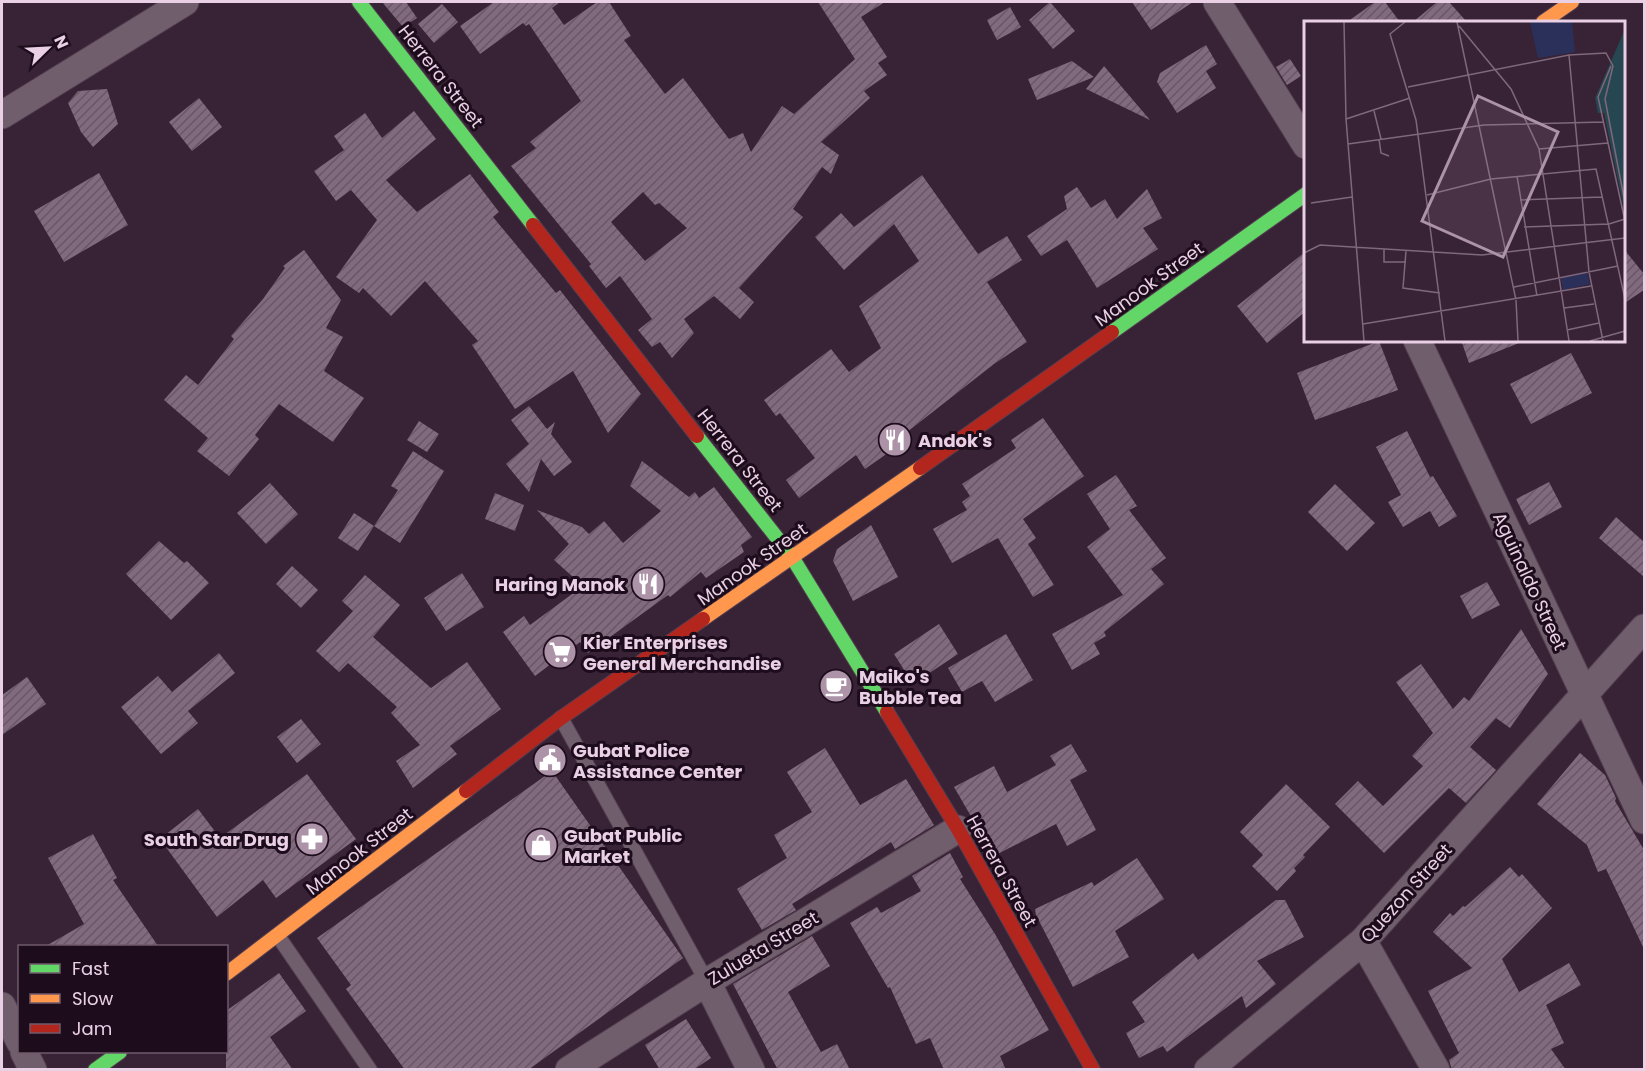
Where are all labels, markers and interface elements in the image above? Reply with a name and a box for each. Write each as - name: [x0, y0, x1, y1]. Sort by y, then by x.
- north arrow: [18, 18, 78, 78]
- street label: Herrera Street: [393, 19, 489, 133]
- inset map: [1304, 21, 1625, 342]
- text: N: [48, 32, 74, 52]
- street label: Manook Street: [1089, 236, 1209, 332]
- street label: Herrera Street: [692, 403, 788, 517]
- restaurant icon: Andok's: [877, 422, 913, 458]
- place label: Andok's: [918, 428, 992, 453]
- street label: Aguinaldo Street: [1487, 508, 1573, 654]
- street label: Manook Street: [692, 517, 812, 611]
- restaurant icon: Haring Manok: [630, 566, 666, 602]
- place label: Haring Manok: [495, 572, 626, 597]
- place label: Kier Enterprises General Merchandise: [583, 630, 781, 676]
- supermarket icon: Kier Enterprises General Merchandise: [542, 634, 578, 670]
- place label: Maiko's Bubble Tea: [859, 664, 962, 710]
- cafe icon: Maiko's Bubble Tea: [818, 668, 854, 704]
- place label: Gubat Police Assistance Center: [573, 738, 742, 784]
- public building icon: Gubat Police Assistance Center: [532, 742, 568, 778]
- street label: Manook Street: [300, 801, 418, 901]
- street label: Herrera Street: [961, 810, 1043, 932]
- pharmacy icon: South Star Drug: [294, 821, 330, 857]
- place label: Gubat Public Market: [564, 823, 683, 869]
- place label: South Star Drug: [144, 827, 289, 852]
- shop icon: Gubat Public Market: [523, 827, 559, 863]
- street label: Quezon Street: [1355, 838, 1457, 948]
- street label: Zulueta Street: [703, 905, 823, 991]
- legend: [18, 945, 228, 1053]
- text: Fast: [72, 956, 109, 981]
- text: Slow: [72, 986, 114, 1011]
- text: Jam: [72, 1016, 112, 1041]

